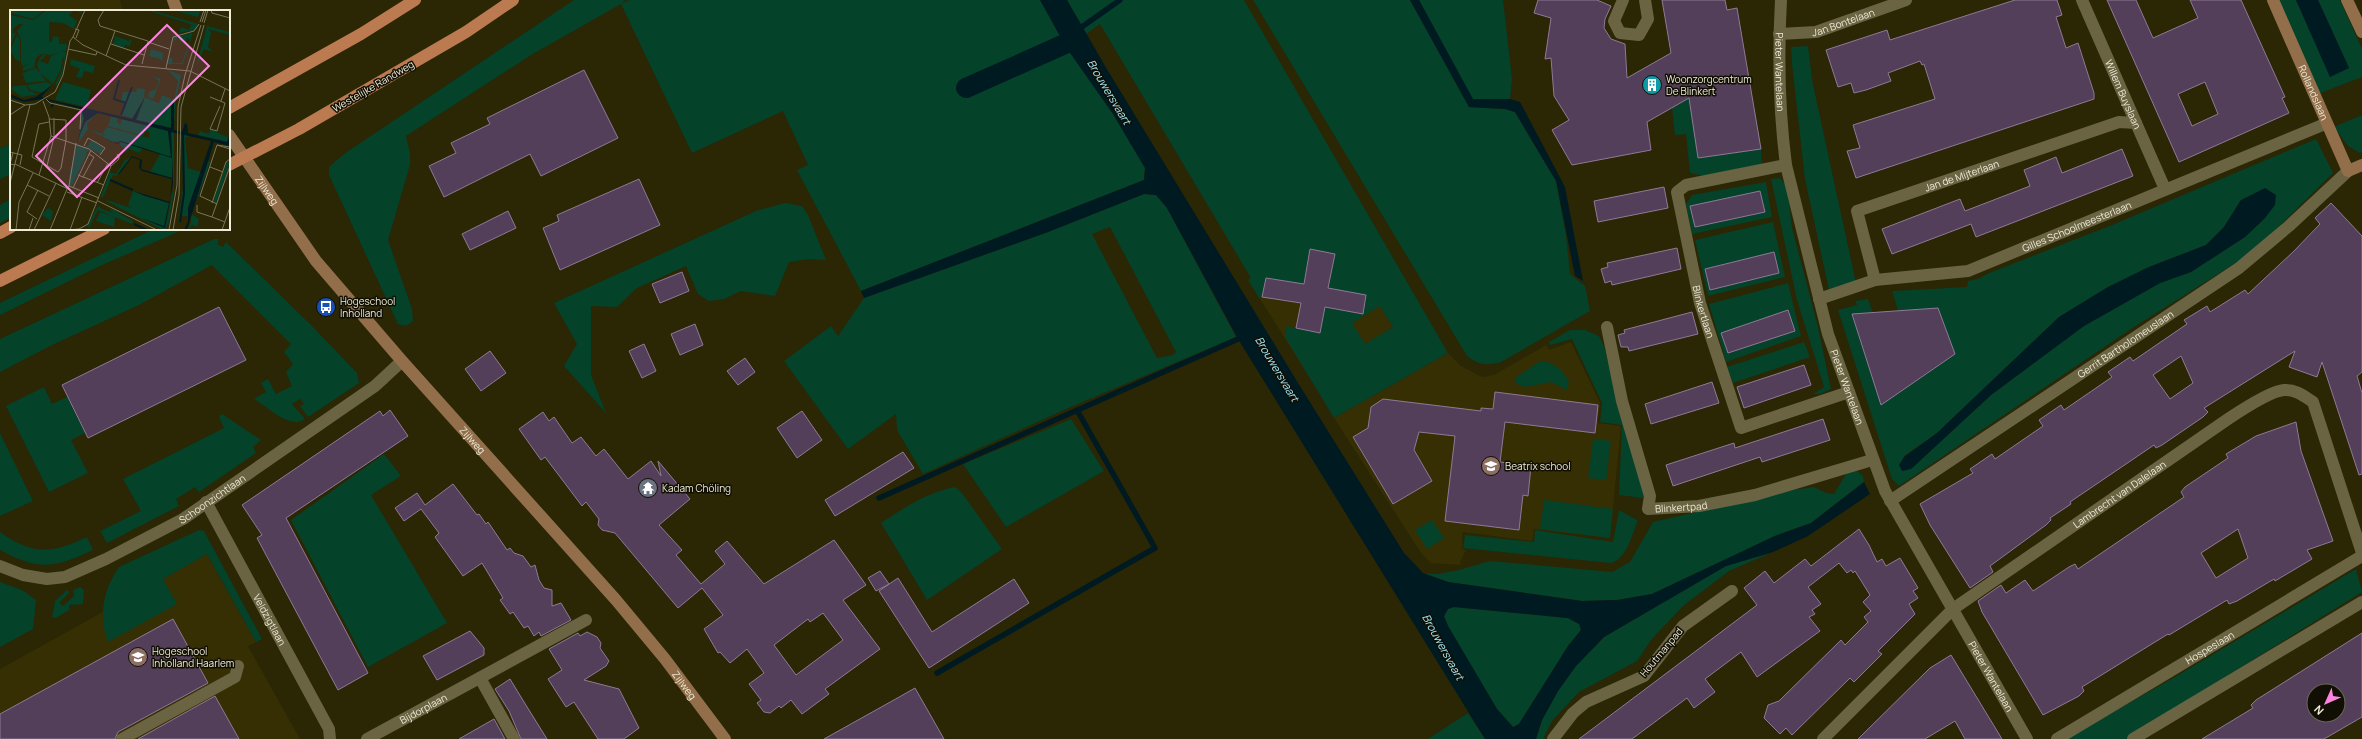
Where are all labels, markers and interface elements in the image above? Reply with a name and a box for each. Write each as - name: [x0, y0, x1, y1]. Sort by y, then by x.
- street label: Jan Bontelaan: [1812, 5, 1876, 39]
- inset map: [10, 10, 230, 230]
- street label: Pieter Wantelaan: [1772, 32, 1788, 112]
- water label: Brouwersvaart: [1084, 56, 1136, 128]
- street label: Westelijke Randweg: [330, 57, 417, 115]
- street label: Willem Buyslaan: [2102, 57, 2145, 131]
- street label: Rollandslaan: [2295, 63, 2332, 122]
- place label: Woonzorgcentrum De Blinkert: [1666, 72, 1752, 98]
- building icon: Woonzorgcentrum De Blinkert: [1641, 74, 1663, 96]
- street label: Jan de Mijterlaan: [1923, 156, 2001, 195]
- street label: Zijlweg: [252, 173, 282, 208]
- street label: Gilles Schoolmeesterlaan: [2020, 197, 2133, 255]
- street label: Blinkertlaan: [1689, 284, 1718, 340]
- place label: Hogeschool Inholland: [340, 294, 395, 320]
- bus stop icon: Hogeschool Inholland: [315, 296, 337, 318]
- street label: Gerrit Bartholomeuslaan: [2075, 307, 2176, 381]
- water label: Brouwersvaart: [1252, 333, 1304, 405]
- street label: Pieter Wantelaan: [1827, 348, 1867, 427]
- street label: Zijlweg: [457, 423, 489, 457]
- school or university icon: Beatrix school: [1480, 455, 1502, 477]
- street label: Lambrecht van Dalelaan: [2070, 457, 2169, 531]
- place label: Beatrix school: [1505, 459, 1571, 473]
- street label: Schoonzichtlaan: [176, 471, 248, 527]
- temple icon: Kadam Chöling: [637, 477, 659, 499]
- place label: Kadam Chöling: [662, 481, 731, 495]
- street label: Blinkertpad: [1655, 497, 1709, 516]
- street label: Veldzigtlaan: [250, 592, 289, 648]
- water label: Brouwersvaart: [1419, 611, 1469, 684]
- street label: Houtmanpad: [1636, 624, 1686, 680]
- street label: Hospeslaan: [2183, 627, 2237, 667]
- street label: Pieter Wantelaan: [1965, 639, 2017, 714]
- place label: Hogeschool Inholland Haarlem: [152, 644, 234, 670]
- school or university icon: Hogeschool Inholland Haarlem: [127, 646, 149, 668]
- street label: Zijlweg: [669, 668, 700, 702]
- north arrow: [2306, 683, 2346, 723]
- street label: Bijdorplaan: [397, 690, 449, 727]
- text: N: [2310, 702, 2327, 719]

